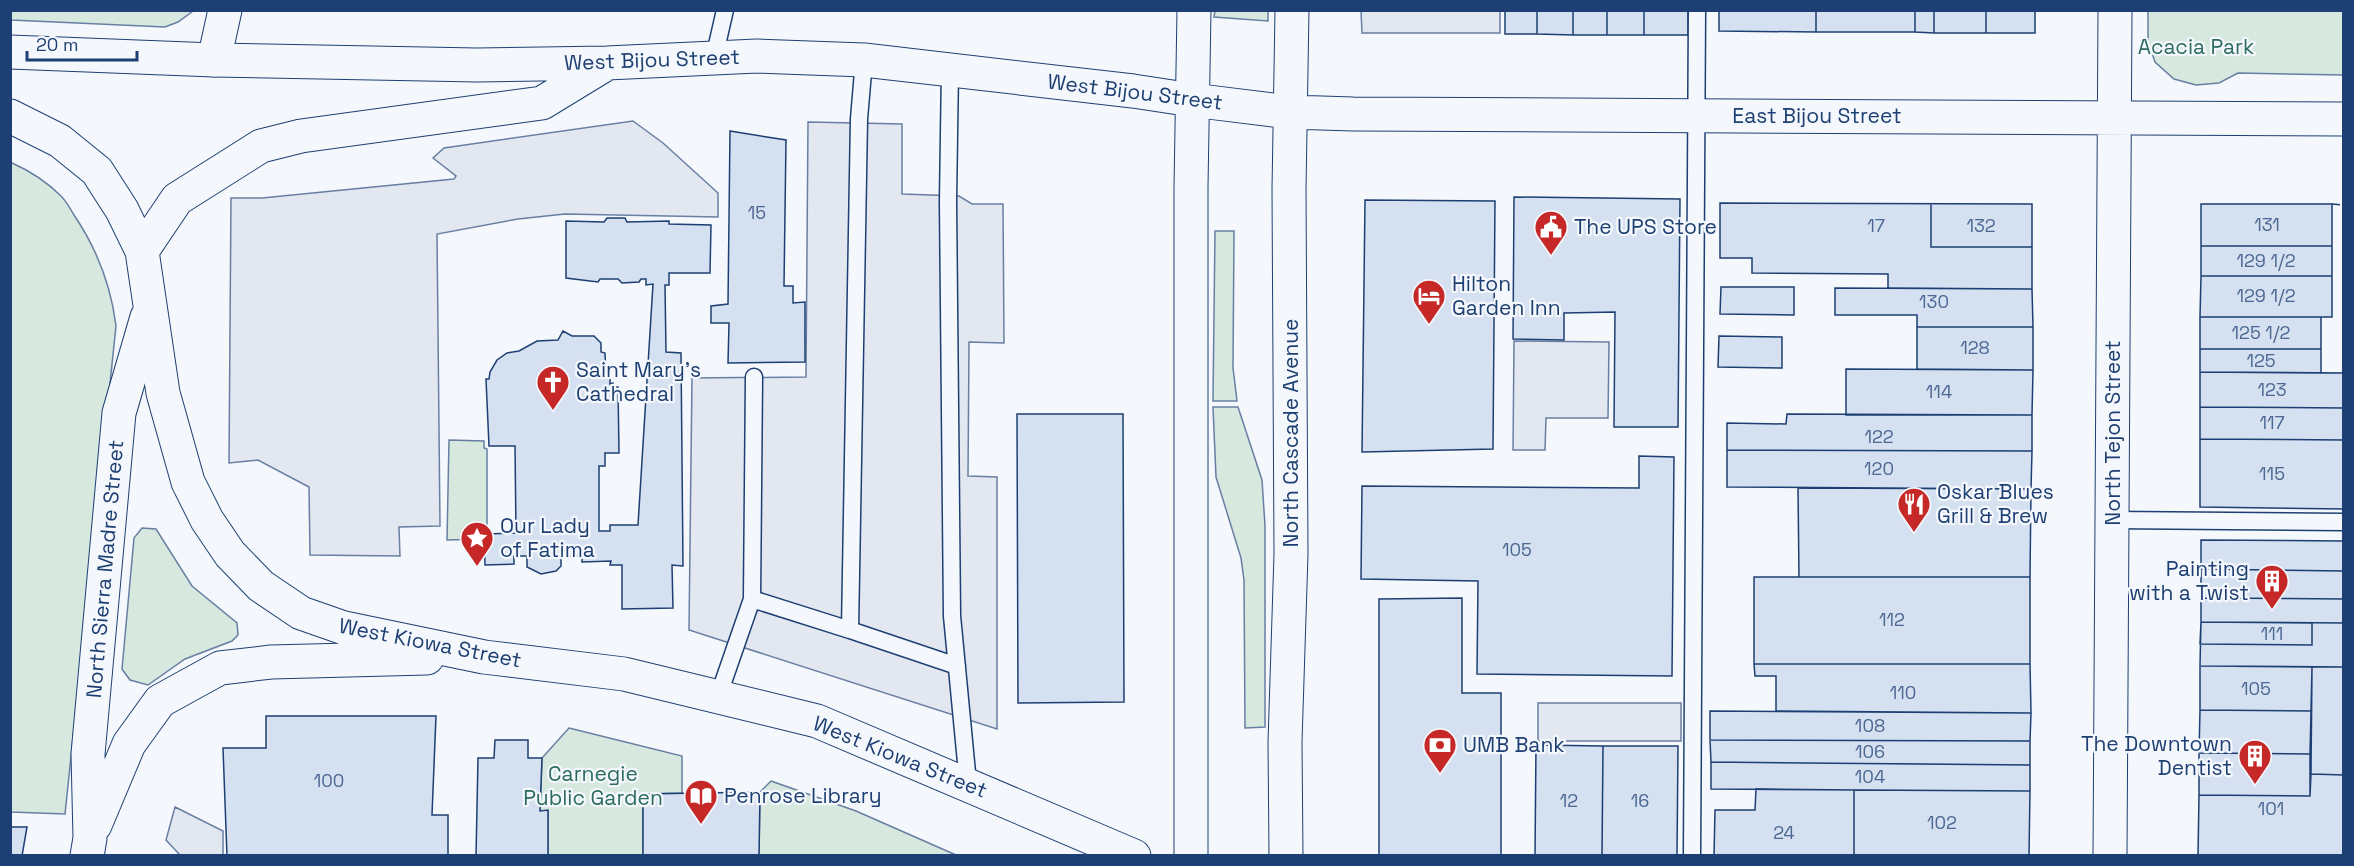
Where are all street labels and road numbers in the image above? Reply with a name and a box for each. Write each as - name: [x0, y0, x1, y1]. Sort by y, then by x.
- street label: West Bijou Street: [564, 43, 740, 76]
- street label: West Bijou Street: [1046, 67, 1224, 116]
- street label: East Bijou Street: [1732, 102, 1902, 129]
- street label: North Cascade Avenue: [1277, 319, 1304, 547]
- street label: North Tejon Street: [2099, 340, 2126, 526]
- street label: North Sierra Madre Street: [80, 439, 129, 699]
- street label: West Kiowa Street: [337, 612, 524, 673]
- street label: West Kiowa Street: [809, 709, 991, 804]

